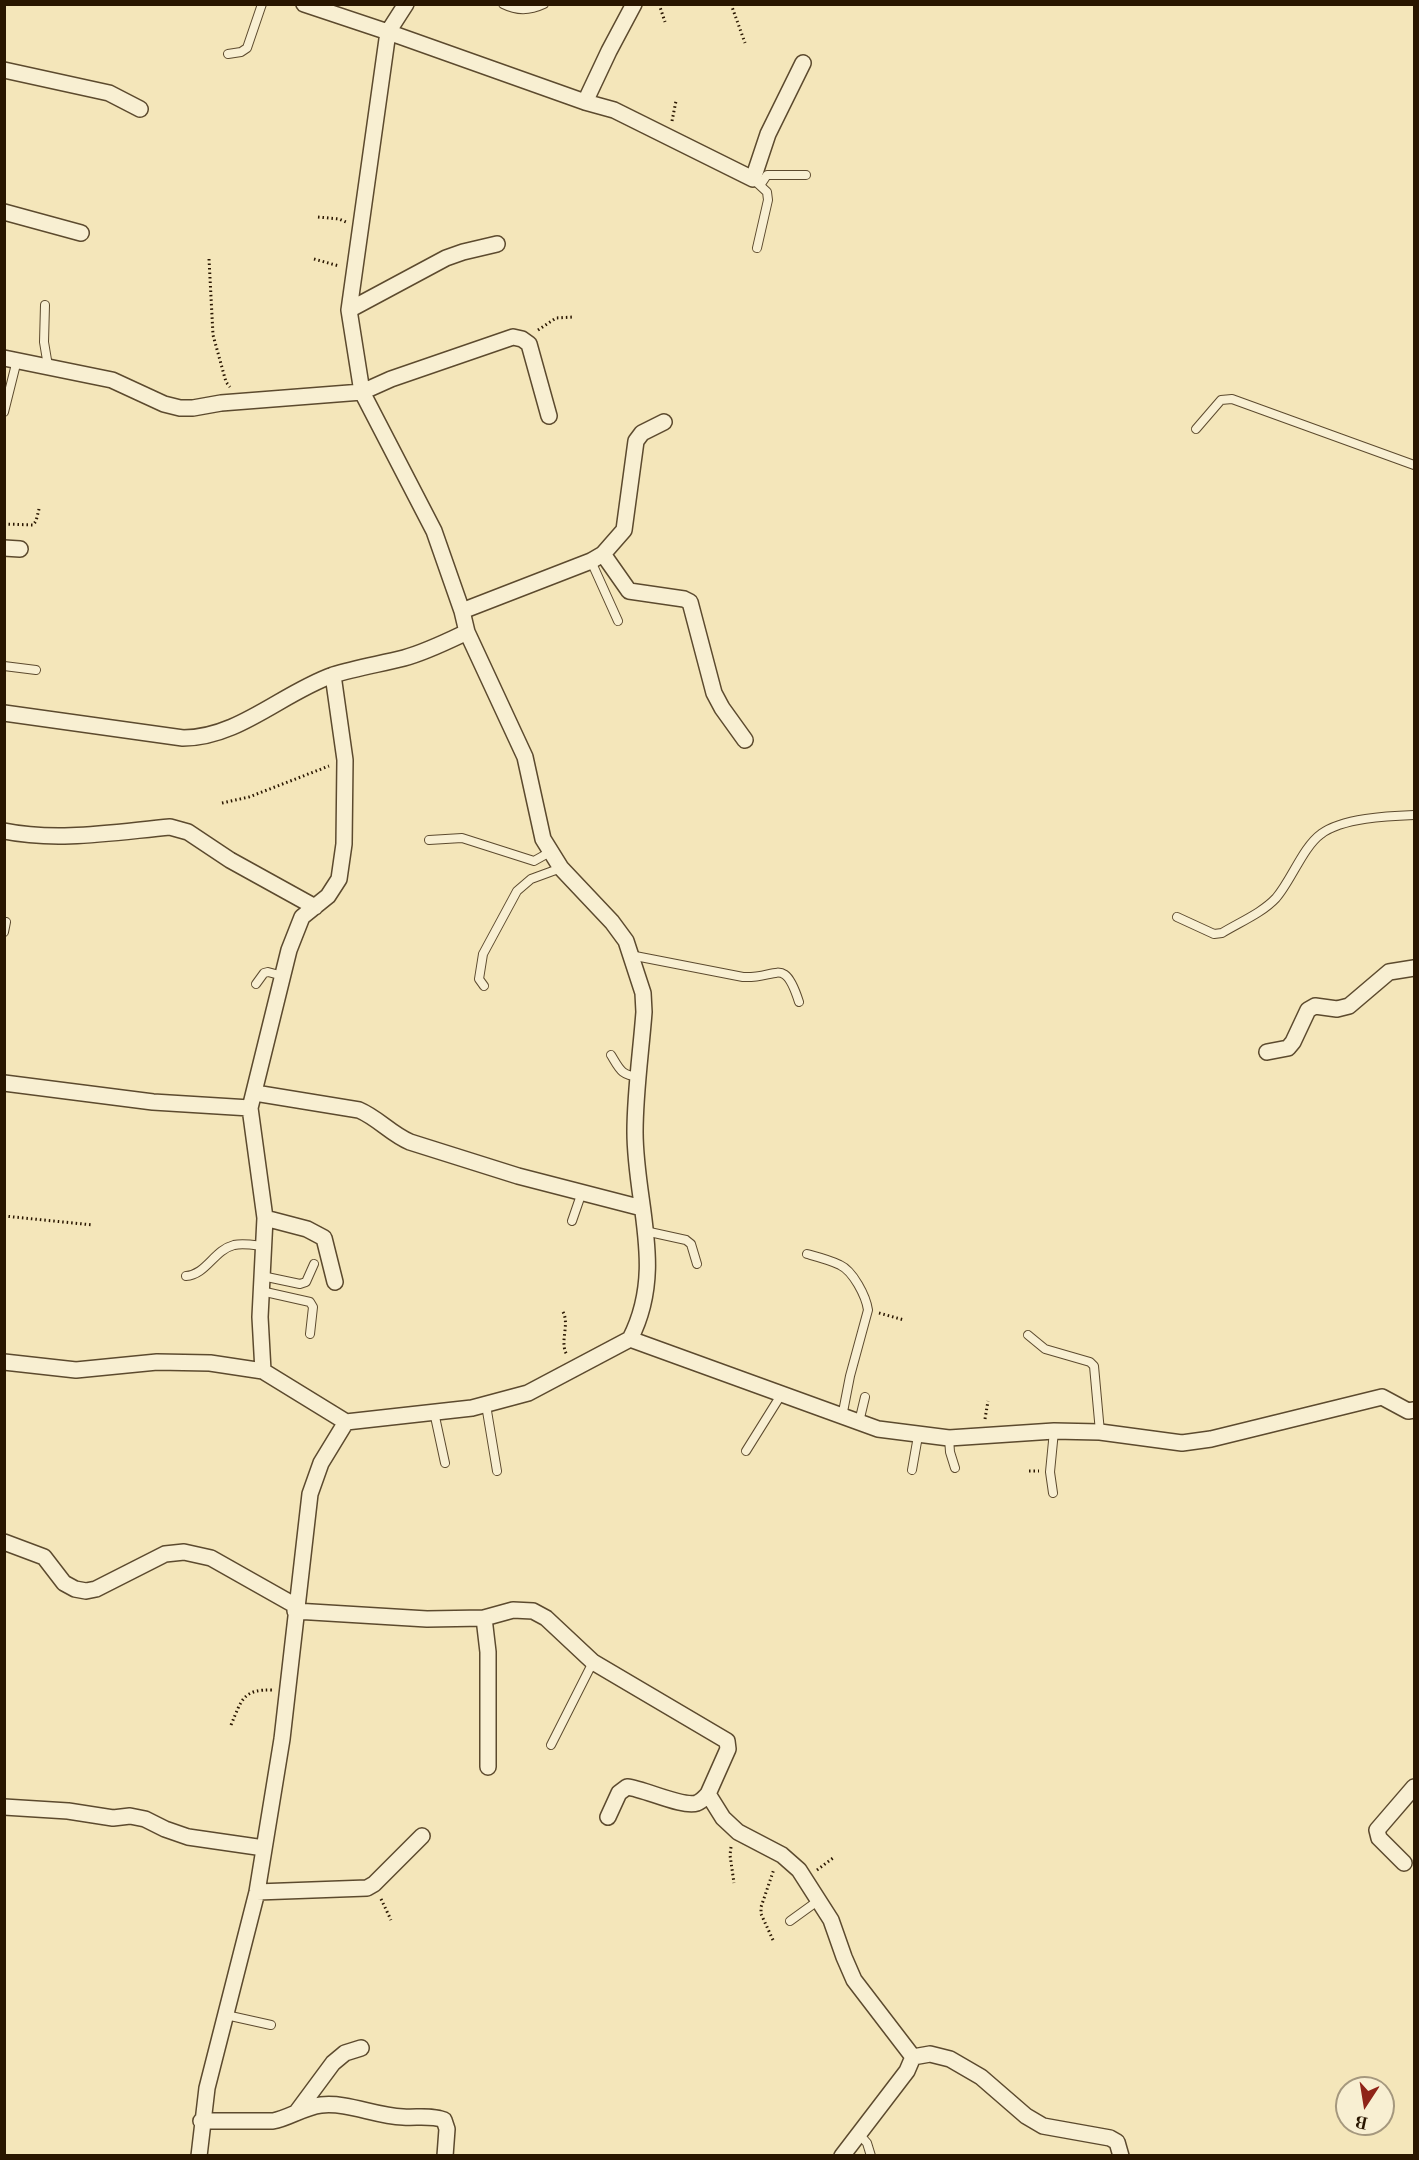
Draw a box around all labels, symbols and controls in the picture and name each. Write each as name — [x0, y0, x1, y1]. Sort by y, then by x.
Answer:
north arrow — [1335, 2076, 1395, 2136]
text: B — [1354, 2111, 1370, 2133]

